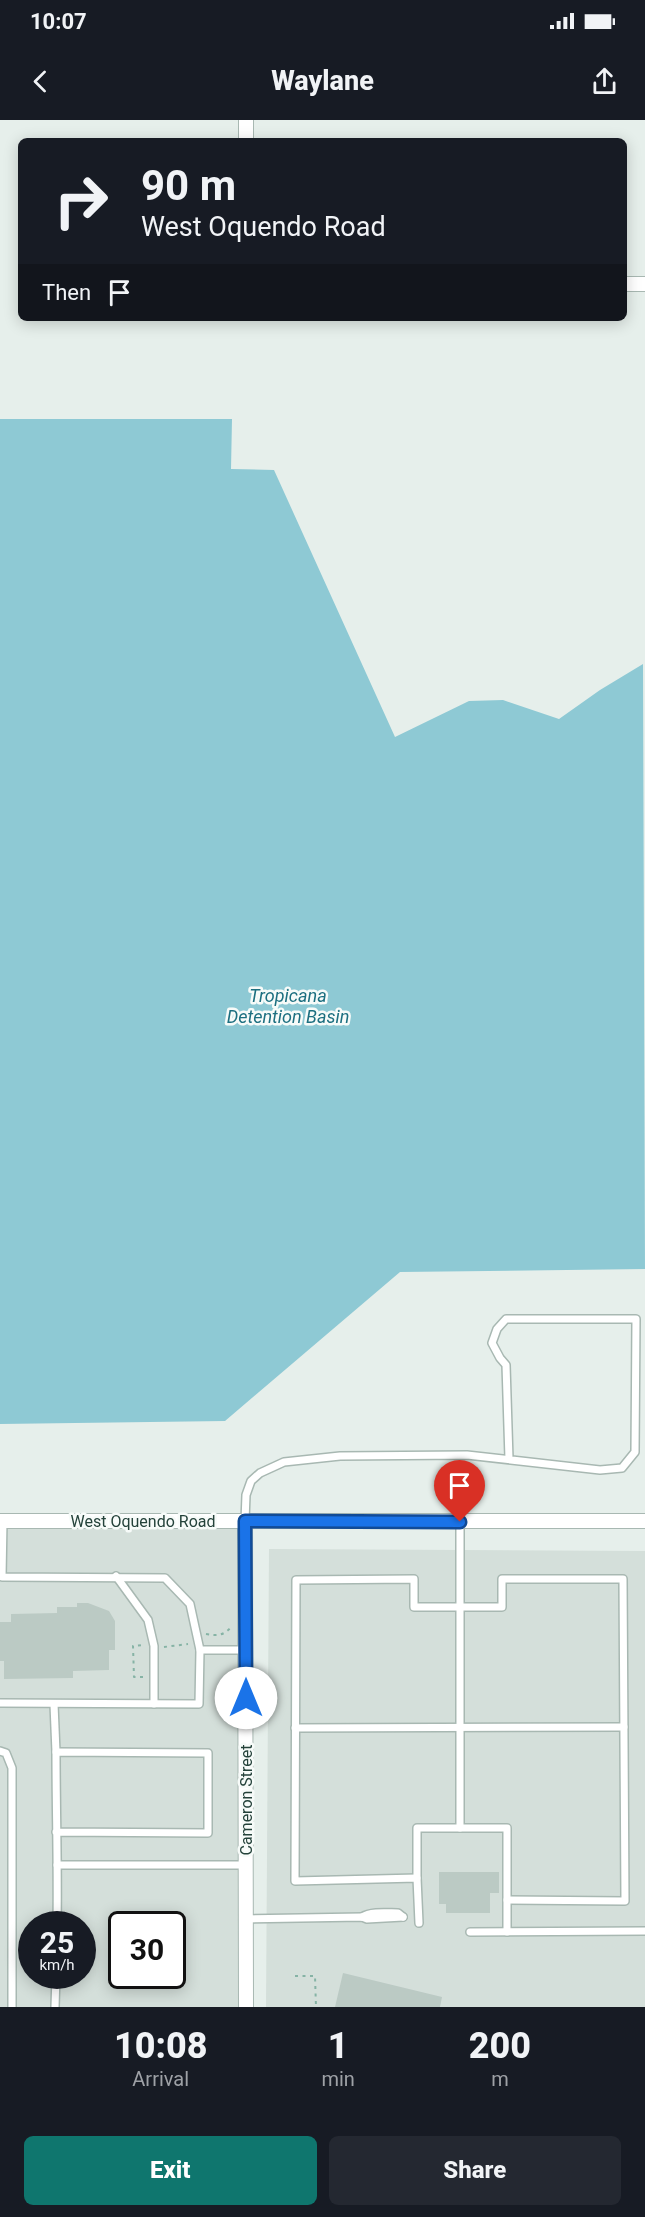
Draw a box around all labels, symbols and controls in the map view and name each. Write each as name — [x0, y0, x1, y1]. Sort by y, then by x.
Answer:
text: 10:07 — [30, 9, 87, 34]
icon: back — [24, 65, 57, 98]
text: Waylane — [271, 65, 374, 97]
icon: share — [588, 65, 621, 98]
text: 90 m — [141, 161, 236, 210]
icon: right — [42, 162, 120, 240]
text: West Oquendo Road — [141, 211, 386, 243]
icon: arrive — [103, 276, 136, 309]
text: Then — [42, 280, 91, 305]
water label: Tropicana Detention Basin — [227, 985, 349, 1027]
pin — [434, 1460, 485, 1522]
icon: arrive — [443, 1469, 476, 1502]
street label: West Oquendo Road — [71, 1512, 215, 1531]
position arrow — [214, 1666, 278, 1730]
street label: Cameron Street — [237, 1744, 256, 1856]
speed limit sign: 30 — [108, 1911, 186, 1989]
text: 25 — [40, 1925, 74, 1960]
text: km/h — [39, 1956, 75, 1974]
text: 10:08 — [114, 2025, 207, 2067]
text: 1 — [328, 2025, 349, 2067]
text: 200 — [469, 2025, 531, 2067]
text: Arrival — [132, 2067, 189, 2091]
text: min — [321, 2067, 355, 2091]
text: m — [491, 2067, 509, 2091]
button: Exit — [24, 2136, 317, 2205]
button: Share — [329, 2136, 621, 2205]

